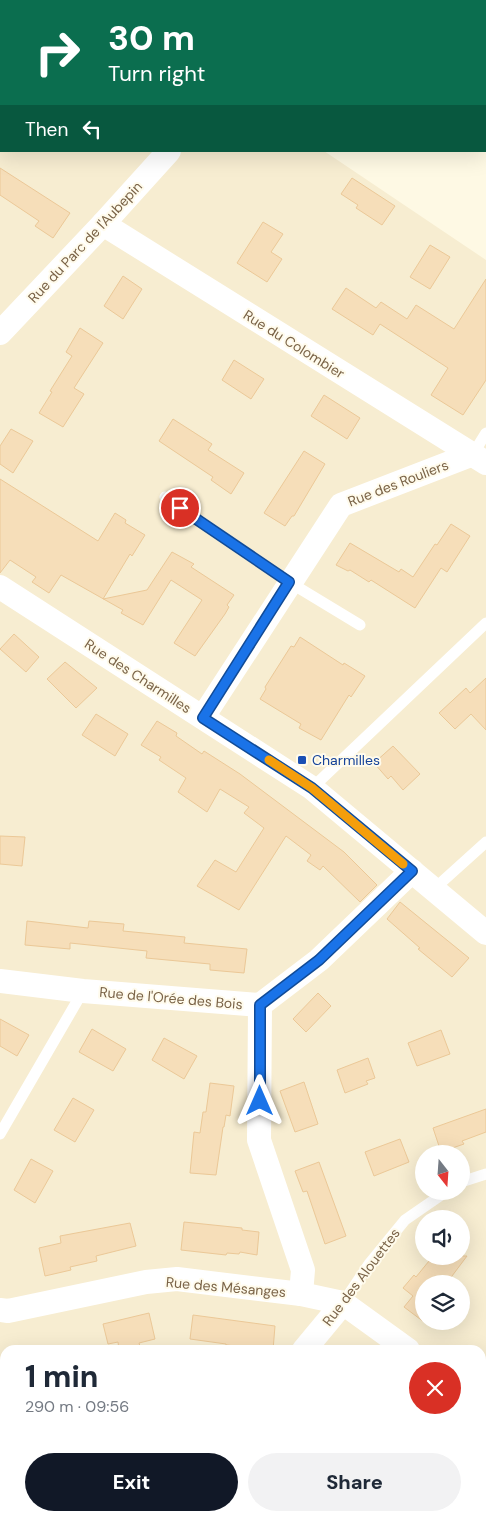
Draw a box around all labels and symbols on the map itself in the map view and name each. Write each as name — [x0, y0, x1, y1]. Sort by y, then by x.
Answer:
street label: Rue du Parc de l'Aubepin — [24, 178, 146, 306]
street label: Rue du Colombier — [240, 306, 348, 382]
street label: Rue des Rouliers — [345, 456, 451, 510]
pin — [159, 487, 201, 529]
street label: Rue des Charmilles — [81, 635, 195, 717]
place label: Charmilles — [312, 751, 380, 769]
marker: Charmilles — [296, 754, 308, 766]
street label: Rue de l'Orée des Bois — [99, 983, 243, 1013]
position arrow — [233, 1074, 285, 1126]
north arrow — [415, 1145, 470, 1200]
street label: Rue des Alouettes — [318, 1225, 404, 1329]
street label: Rue des Mésanges — [165, 1273, 287, 1301]

